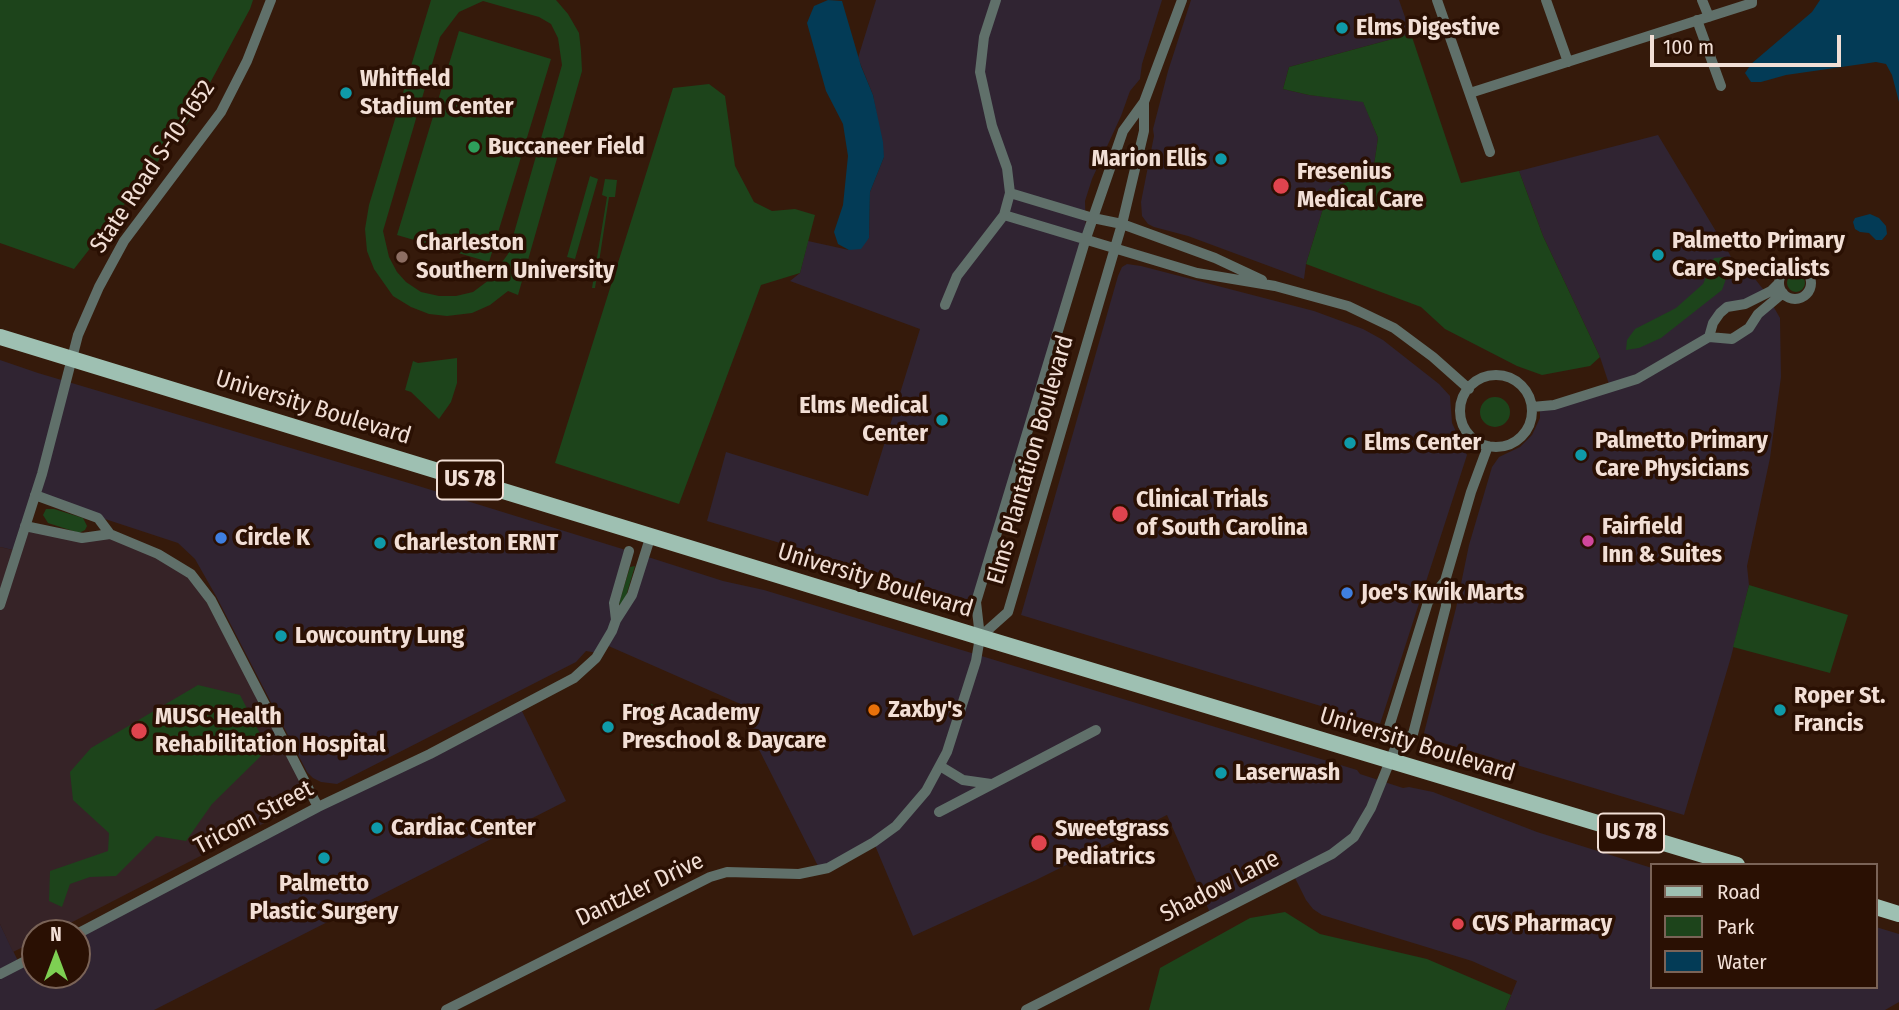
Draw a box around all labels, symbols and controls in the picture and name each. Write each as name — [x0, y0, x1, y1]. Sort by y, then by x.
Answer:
place label: Elms Digestive — [1356, 14, 1500, 42]
marker: Elms Digestive — [1334, 20, 1350, 36]
scale bar — [1654, 21, 1845, 65]
text: 100 m — [1663, 34, 1714, 60]
place label: Whitfield Stadium Center — [360, 65, 513, 121]
street label: State Road S-10-1652 — [84, 75, 222, 259]
marker: Whitfield Stadium Center — [338, 85, 354, 101]
place label: Buccaneer Field — [488, 133, 645, 161]
marker: Buccaneer Field — [466, 139, 482, 155]
place label: Marion Ellis — [1091, 145, 1207, 173]
marker: Marion Ellis — [1213, 151, 1229, 167]
place label: Fresenius Medical Care — [1297, 158, 1424, 214]
marker: Fresenius Medical Care — [1271, 176, 1291, 196]
place label: Palmetto Primary Care Specialists — [1672, 227, 1845, 283]
place label: Charleston Southern University — [416, 229, 614, 285]
marker: Palmetto Primary Care Specialists — [1650, 247, 1666, 263]
marker: Charleston Southern University — [394, 249, 410, 265]
street label: Elms Plantation Boulevard — [982, 332, 1080, 588]
street label: University Boulevard — [212, 365, 414, 451]
place label: Elms Medical Center — [799, 392, 928, 448]
marker: Elms Medical Center — [934, 412, 950, 428]
place label: Palmetto Primary Care Physicians — [1595, 427, 1768, 483]
place label: Elms Center — [1364, 429, 1481, 457]
marker: Elms Center — [1342, 435, 1358, 451]
marker: Palmetto Primary Care Physicians — [1573, 447, 1589, 463]
road number: US 78 — [437, 460, 503, 500]
place label: Clinical Trials of South Carolina — [1136, 486, 1308, 542]
marker: Clinical Trials of South Carolina — [1110, 504, 1130, 524]
place label: Fairfield Inn & Suites — [1602, 513, 1722, 569]
place label: Circle K — [235, 524, 310, 552]
place label: Charleston ERNT — [394, 529, 558, 557]
marker: Circle K — [213, 530, 229, 546]
marker: Fairfield Inn & Suites — [1580, 533, 1596, 549]
marker: Charleston ERNT — [372, 535, 388, 551]
street label: University Boulevard — [774, 538, 976, 624]
place label: Joe's Kwik Marts — [1361, 579, 1524, 607]
marker: Joe's Kwik Marts — [1339, 585, 1355, 601]
place label: Lowcountry Lung — [295, 622, 464, 650]
marker: Lowcountry Lung — [273, 628, 289, 644]
place label: Roper St. Francis — [1794, 682, 1886, 738]
place label: Zaxby's — [888, 696, 963, 724]
place label: Frog Academy Preschool & Daycare — [622, 699, 826, 755]
marker: Zaxby's — [866, 702, 882, 718]
street label: University Boulevard — [1316, 702, 1518, 788]
marker: Roper St. Francis — [1772, 702, 1788, 718]
place label: MUSC Health Rehabilitation Hospital — [155, 703, 385, 759]
marker: Frog Academy Preschool & Daycare — [600, 719, 616, 735]
marker: MUSC Health Rehabilitation Hospital — [129, 721, 149, 741]
place label: Laserwash — [1235, 759, 1340, 787]
marker: Laserwash — [1213, 765, 1229, 781]
street label: Tricom Street — [190, 775, 318, 861]
place label: Cardiac Center — [391, 814, 536, 842]
road number: US 78 — [1598, 814, 1664, 852]
place label: Sweetgrass Pediatrics — [1055, 815, 1169, 871]
marker: Cardiac Center — [369, 820, 385, 836]
marker: Sweetgrass Pediatrics — [1029, 833, 1049, 853]
street label: Shadow Lane — [1156, 845, 1284, 929]
street label: Dantzler Drive — [572, 847, 708, 933]
marker: Palmetto Plastic Surgery — [316, 850, 332, 866]
legend — [1650, 863, 1878, 989]
place label: Palmetto Plastic Surgery — [250, 870, 398, 926]
text: Road — [1717, 879, 1761, 905]
place label: CVS Pharmacy — [1472, 910, 1612, 938]
text: Park — [1717, 914, 1754, 940]
marker: CVS Pharmacy — [1450, 916, 1466, 932]
north arrow — [21, 919, 91, 989]
text: N — [50, 923, 62, 946]
text: Water — [1717, 949, 1767, 975]

